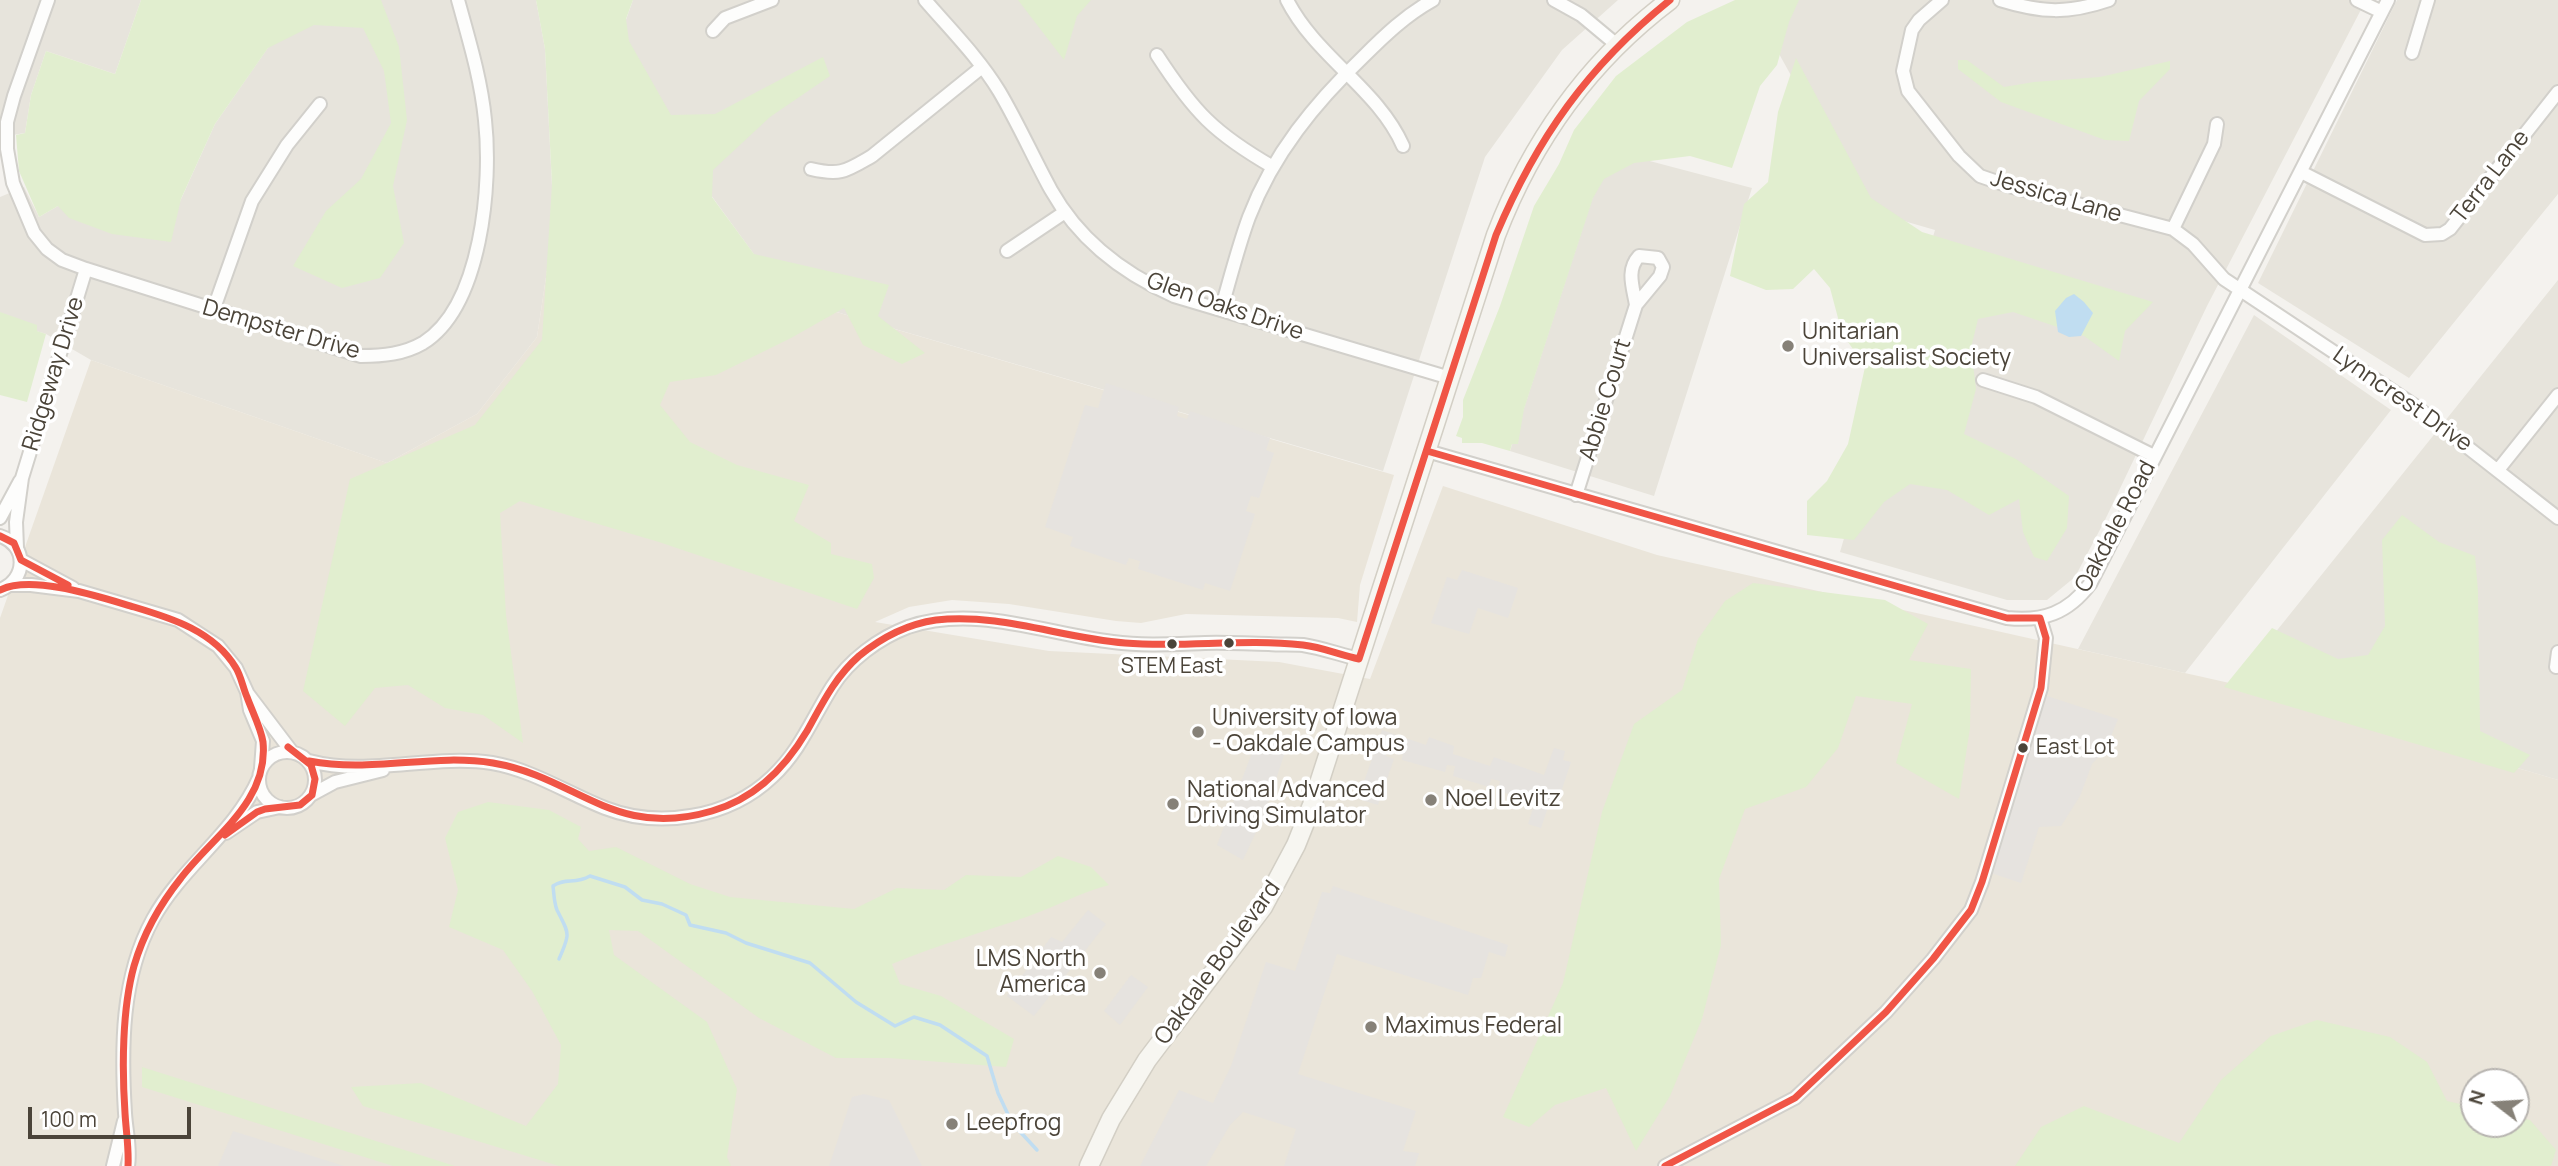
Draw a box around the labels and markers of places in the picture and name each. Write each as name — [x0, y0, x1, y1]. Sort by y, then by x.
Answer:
place label: Unitarian Universalist Society — [1802, 319, 2011, 373]
marker: Unitarian Universalist Society — [1780, 338, 1796, 354]
unlabelled marker — [1222, 636, 1236, 650]
marker: STEM East — [1165, 637, 1179, 651]
place label: STEM East — [1121, 654, 1223, 680]
place label: University of Iowa - Oakdale Campus — [1212, 705, 1405, 759]
marker: University of Iowa - Oakdale Campus — [1190, 724, 1206, 740]
place label: East Lot — [2036, 735, 2115, 761]
marker: East Lot — [2016, 741, 2030, 755]
place label: National Advanced Driving Simulator — [1187, 777, 1385, 831]
place label: Noel Levitz — [1445, 786, 1561, 814]
marker: Noel Levitz — [1423, 792, 1439, 808]
marker: National Advanced Driving Simulator — [1165, 796, 1181, 812]
place label: LMS North America — [976, 946, 1086, 1000]
marker: LMS North America — [1092, 965, 1108, 981]
place label: Maximus Federal — [1385, 1013, 1562, 1041]
marker: Maximus Federal — [1363, 1019, 1379, 1035]
place label: Leepfrog — [966, 1110, 1061, 1138]
marker: Leepfrog — [944, 1116, 960, 1132]

